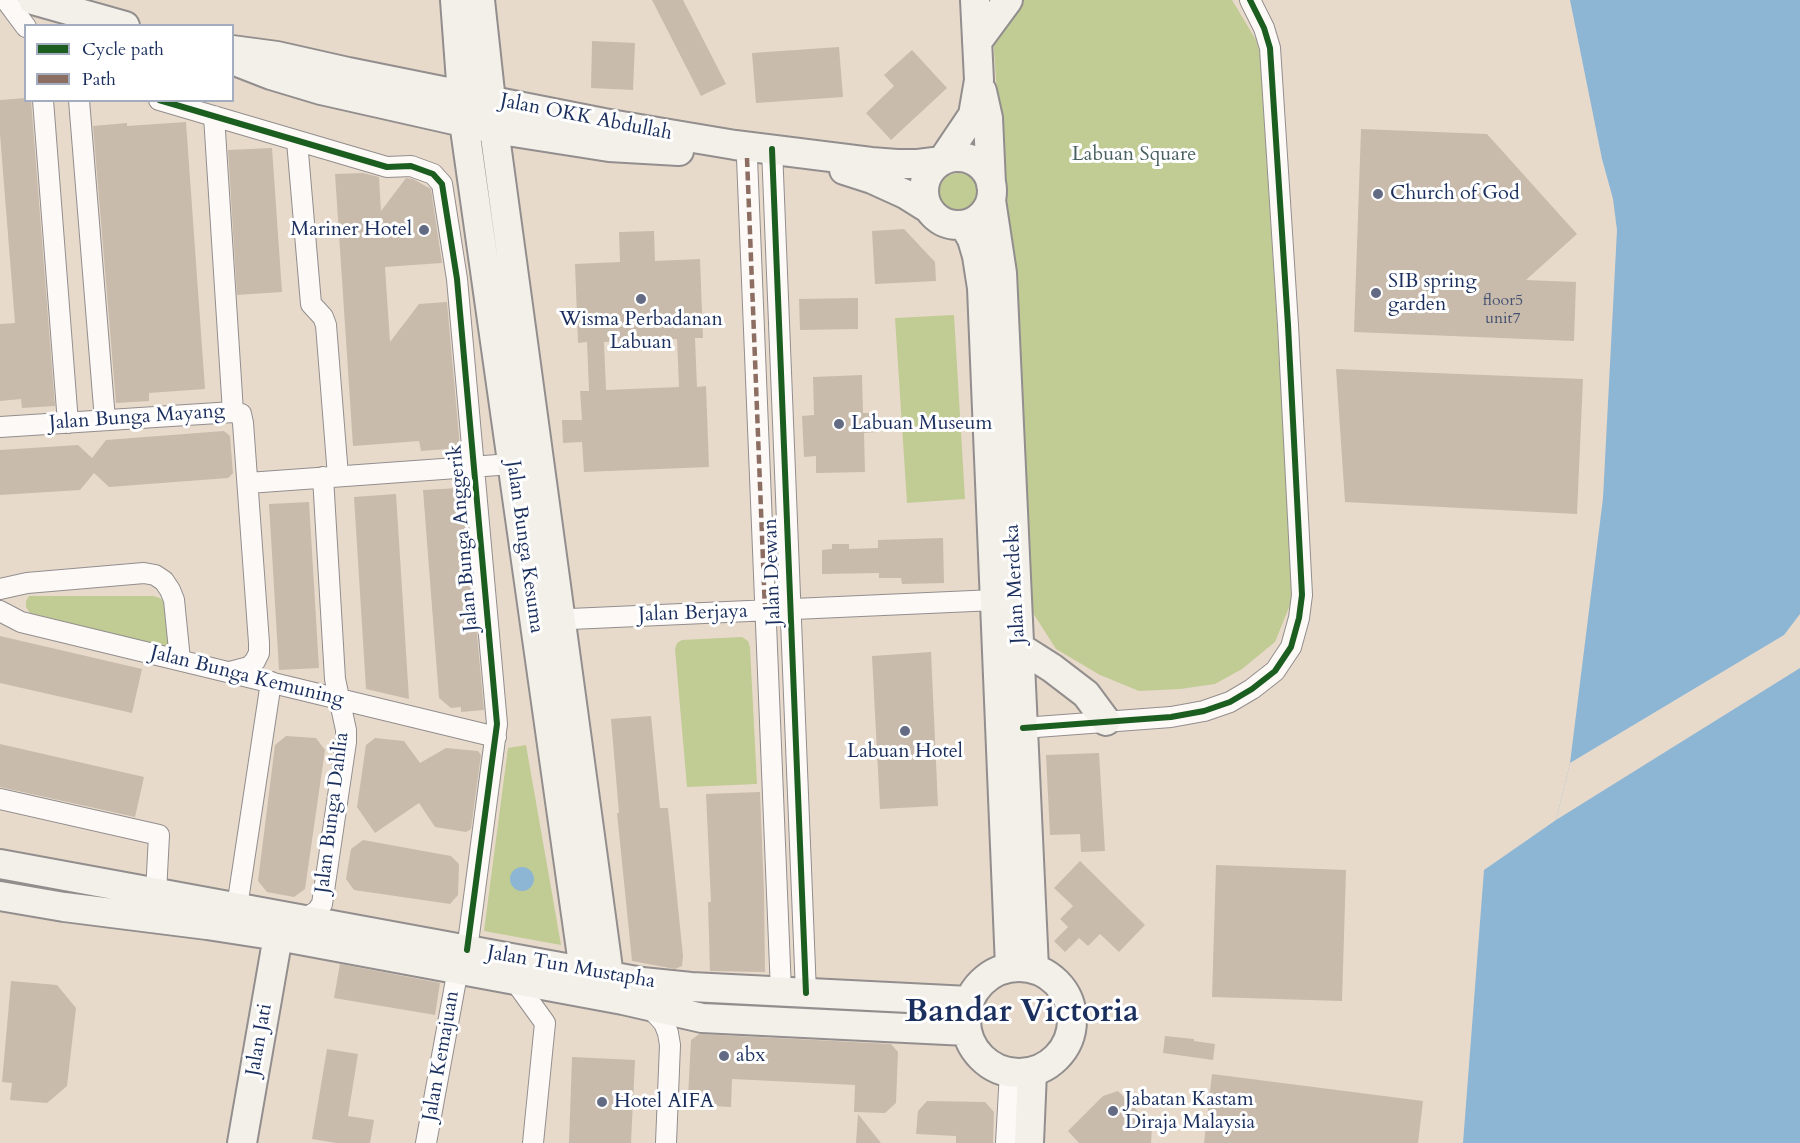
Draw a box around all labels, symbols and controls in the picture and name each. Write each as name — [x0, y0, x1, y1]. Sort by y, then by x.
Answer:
legend — [24, 24, 234, 102]
text: Cycle path — [82, 37, 164, 62]
text: Path — [82, 67, 116, 92]
street label: Jalan OKK Abdullah — [498, 90, 674, 146]
park label: Labuan Square — [1072, 143, 1196, 167]
place label: Church of God — [1390, 182, 1520, 206]
marker: Church of God — [1371, 187, 1385, 201]
place label: Mariner Hotel — [290, 218, 412, 242]
marker: Mariner Hotel — [417, 223, 431, 237]
place label: SIB spring garden — [1388, 270, 1477, 317]
marker: SIB spring garden — [1369, 286, 1383, 300]
house number: floor5 unit7 — [1483, 291, 1523, 329]
marker: Wisma Perbadanan Labuan — [634, 292, 648, 306]
place label: Wisma Perbadanan Labuan — [559, 308, 723, 355]
street label: Jalan Bunga Mayang — [48, 400, 226, 436]
place label: Labuan Museum — [851, 412, 992, 436]
marker: Labuan Museum — [832, 417, 846, 431]
street label: Jalan Bunga Anggerik — [444, 443, 484, 633]
street label: Jalan Bunga Kesuma — [500, 459, 548, 635]
street label: Jalan Dewan — [759, 518, 787, 626]
street label: Jalan Merdeka — [1001, 523, 1031, 645]
street label: Jalan Berjaya — [638, 600, 748, 628]
street label: Jalan Bunga Kemuning — [148, 641, 346, 713]
marker: Labuan Hotel — [898, 724, 912, 738]
street label: Jalan Bunga Dahlia — [311, 731, 355, 895]
place label: Labuan Hotel — [847, 740, 963, 764]
street label: Jalan Tun Mustapha — [485, 941, 657, 995]
street label: Jalan Kemajuan — [419, 989, 465, 1123]
district label: Bandar Victoria — [905, 995, 1139, 1033]
street label: Jalan Jati — [242, 1002, 278, 1078]
place label: abx — [736, 1044, 765, 1068]
marker: abx — [717, 1049, 731, 1063]
place label: Jabatan Kastam Diraja Malaysia — [1125, 1088, 1255, 1135]
place label: Hotel AIFA — [614, 1090, 714, 1114]
marker: Hotel AIFA — [595, 1095, 609, 1109]
marker: Jabatan Kastam Diraja Malaysia — [1106, 1104, 1120, 1118]

